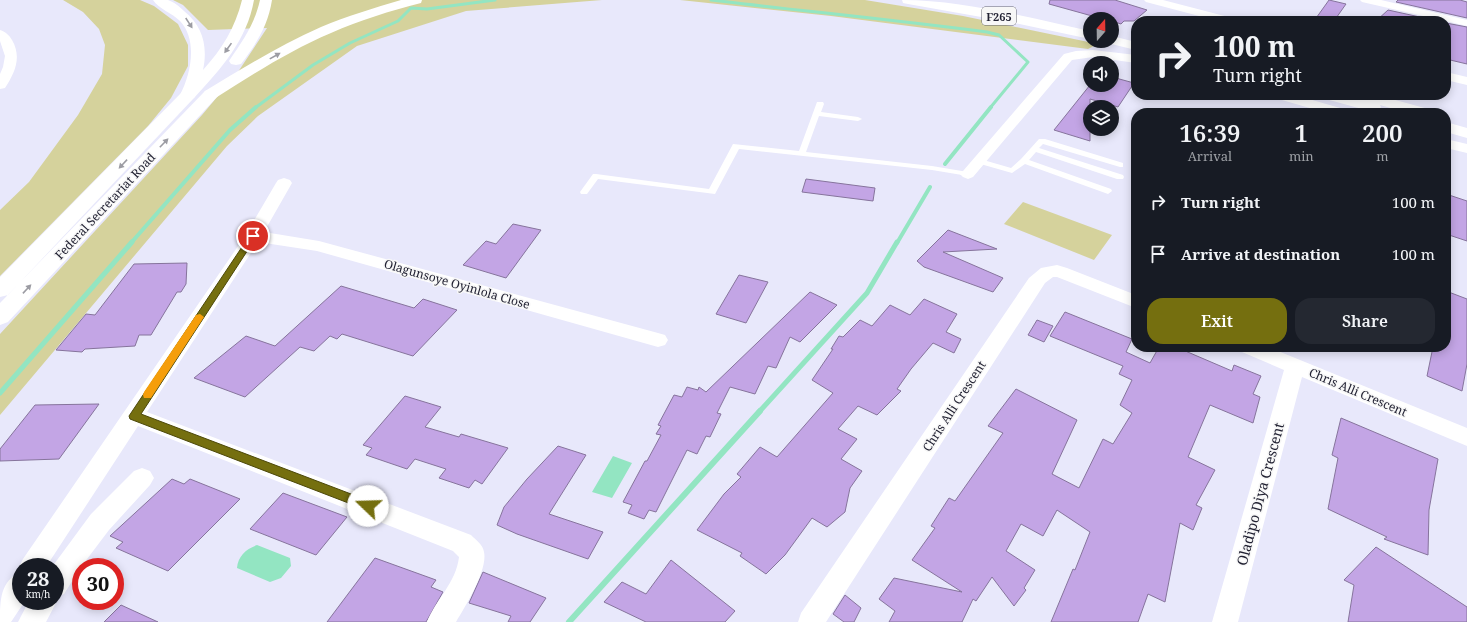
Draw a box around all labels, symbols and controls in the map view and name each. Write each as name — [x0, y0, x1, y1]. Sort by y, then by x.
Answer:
road number: F265 — [982, 7, 1016, 25]
north arrow — [1083, 12, 1119, 48]
map controls — [1083, 12, 1119, 136]
one-way arrow — [185, 18, 193, 28]
text: 100 m — [1213, 27, 1295, 65]
icon: right — [1147, 32, 1199, 84]
one-way arrow — [224, 43, 232, 53]
one-way arrow — [269, 52, 281, 59]
button: sound — [1083, 56, 1119, 92]
text: Turn right — [1213, 63, 1302, 87]
button: layers — [1083, 100, 1119, 136]
text: 16:39 — [1179, 116, 1241, 149]
text: 1 — [1295, 116, 1308, 149]
text: 200 — [1362, 116, 1403, 149]
one-way arrow — [159, 139, 168, 148]
text: Arrival — [1188, 147, 1232, 165]
text: min — [1289, 147, 1314, 165]
text: m — [1376, 147, 1388, 165]
street label: Federal Secretariat Road — [51, 148, 159, 263]
one-way arrow — [118, 159, 128, 169]
icon: right — [1147, 191, 1169, 213]
text: Turn right — [1181, 192, 1260, 212]
text: 100 m — [1392, 192, 1435, 212]
pin — [236, 219, 270, 253]
icon: arrive — [242, 225, 264, 247]
icon: arrive — [1147, 243, 1169, 265]
text: Arrive at destination — [1181, 244, 1340, 264]
text: 100 m — [1392, 244, 1435, 264]
street label: Olagunsoye Oyinlola Close — [382, 255, 532, 313]
one-way arrow — [22, 284, 31, 294]
button: Exit — [1147, 298, 1287, 344]
button: Share — [1295, 298, 1435, 344]
street label: Chris Alli Crescent — [918, 357, 990, 455]
street label: Chris Alli Crescent — [1306, 364, 1410, 420]
street label: Oladipo Diya Crescent — [1232, 420, 1288, 568]
position arrow — [347, 485, 389, 527]
speed limit sign: 30 — [72, 558, 124, 610]
text: 28 — [27, 565, 49, 592]
text: km/h — [26, 587, 50, 601]

